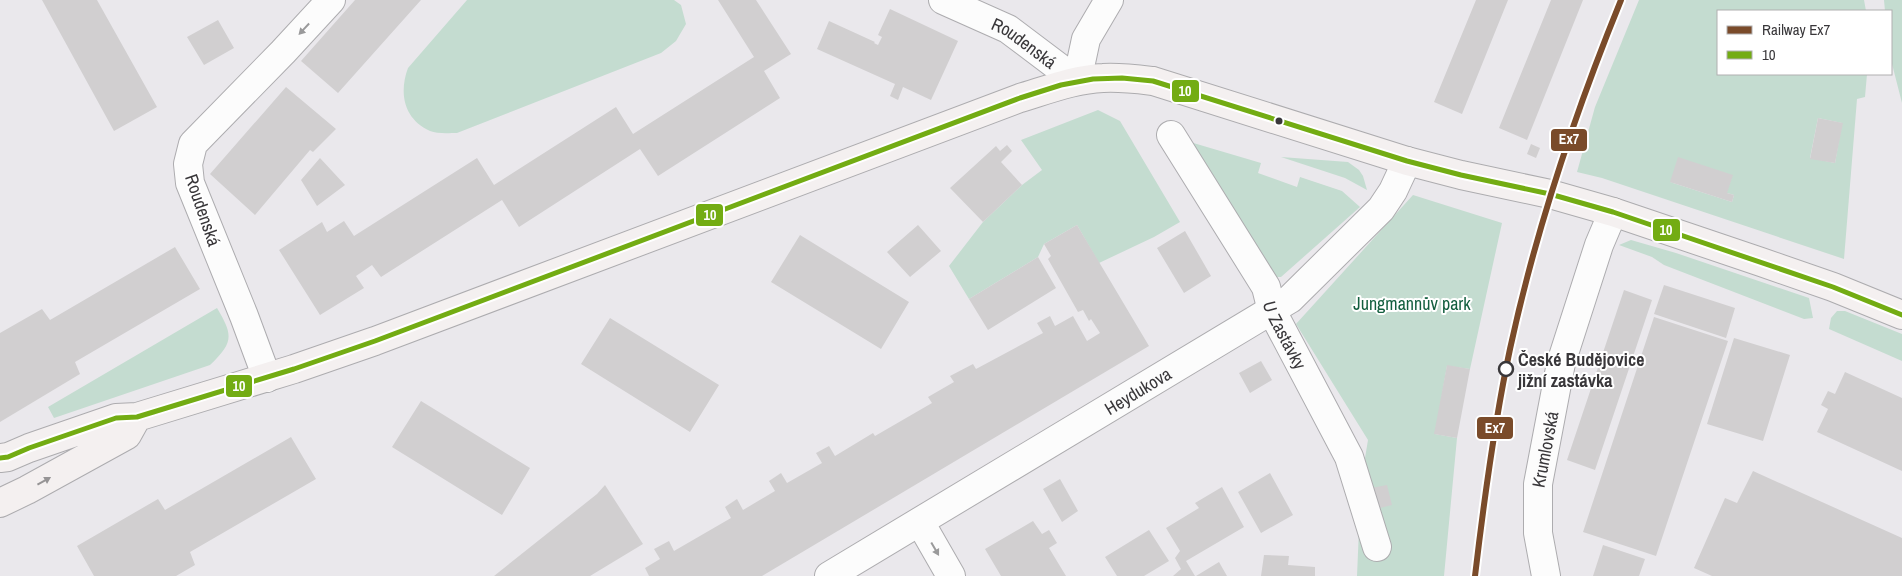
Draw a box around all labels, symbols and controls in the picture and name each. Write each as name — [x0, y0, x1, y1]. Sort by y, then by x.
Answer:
legend — [1717, 10, 1892, 75]
street label: Roudenská — [988, 11, 1062, 74]
text: Railway Ex7 — [1762, 19, 1831, 40]
one-way arrow — [298, 22, 310, 34]
text: 10 — [1762, 44, 1776, 65]
line badge: 10 — [1171, 79, 1200, 103]
text: 10 — [1179, 82, 1191, 100]
unlabelled marker — [1274, 116, 1284, 126]
line badge: Ex7 — [1550, 128, 1588, 152]
text: Ex7 — [1559, 130, 1580, 148]
street label: Roudenská — [179, 171, 227, 249]
line badge: 10 — [695, 203, 724, 227]
text: 10 — [704, 206, 716, 224]
line badge: 10 — [1652, 218, 1681, 242]
text: 10 — [1660, 221, 1672, 239]
park label: Jungmannův park — [1353, 291, 1471, 316]
street label: U Zastávky — [1257, 298, 1313, 374]
place label: České Budějovice jižní zastávka — [1517, 347, 1644, 393]
street label: Heydukova — [1099, 361, 1176, 420]
marker: České Budějovice jižní zastávka — [1498, 361, 1514, 377]
line badge: 10 — [225, 374, 253, 398]
text: 10 — [233, 377, 245, 395]
street label: Krumlovská — [1525, 409, 1564, 490]
line badge: Ex7 — [1476, 416, 1514, 440]
text: Ex7 — [1485, 419, 1506, 437]
one-way arrow — [36, 477, 51, 485]
one-way arrow — [931, 542, 940, 556]

